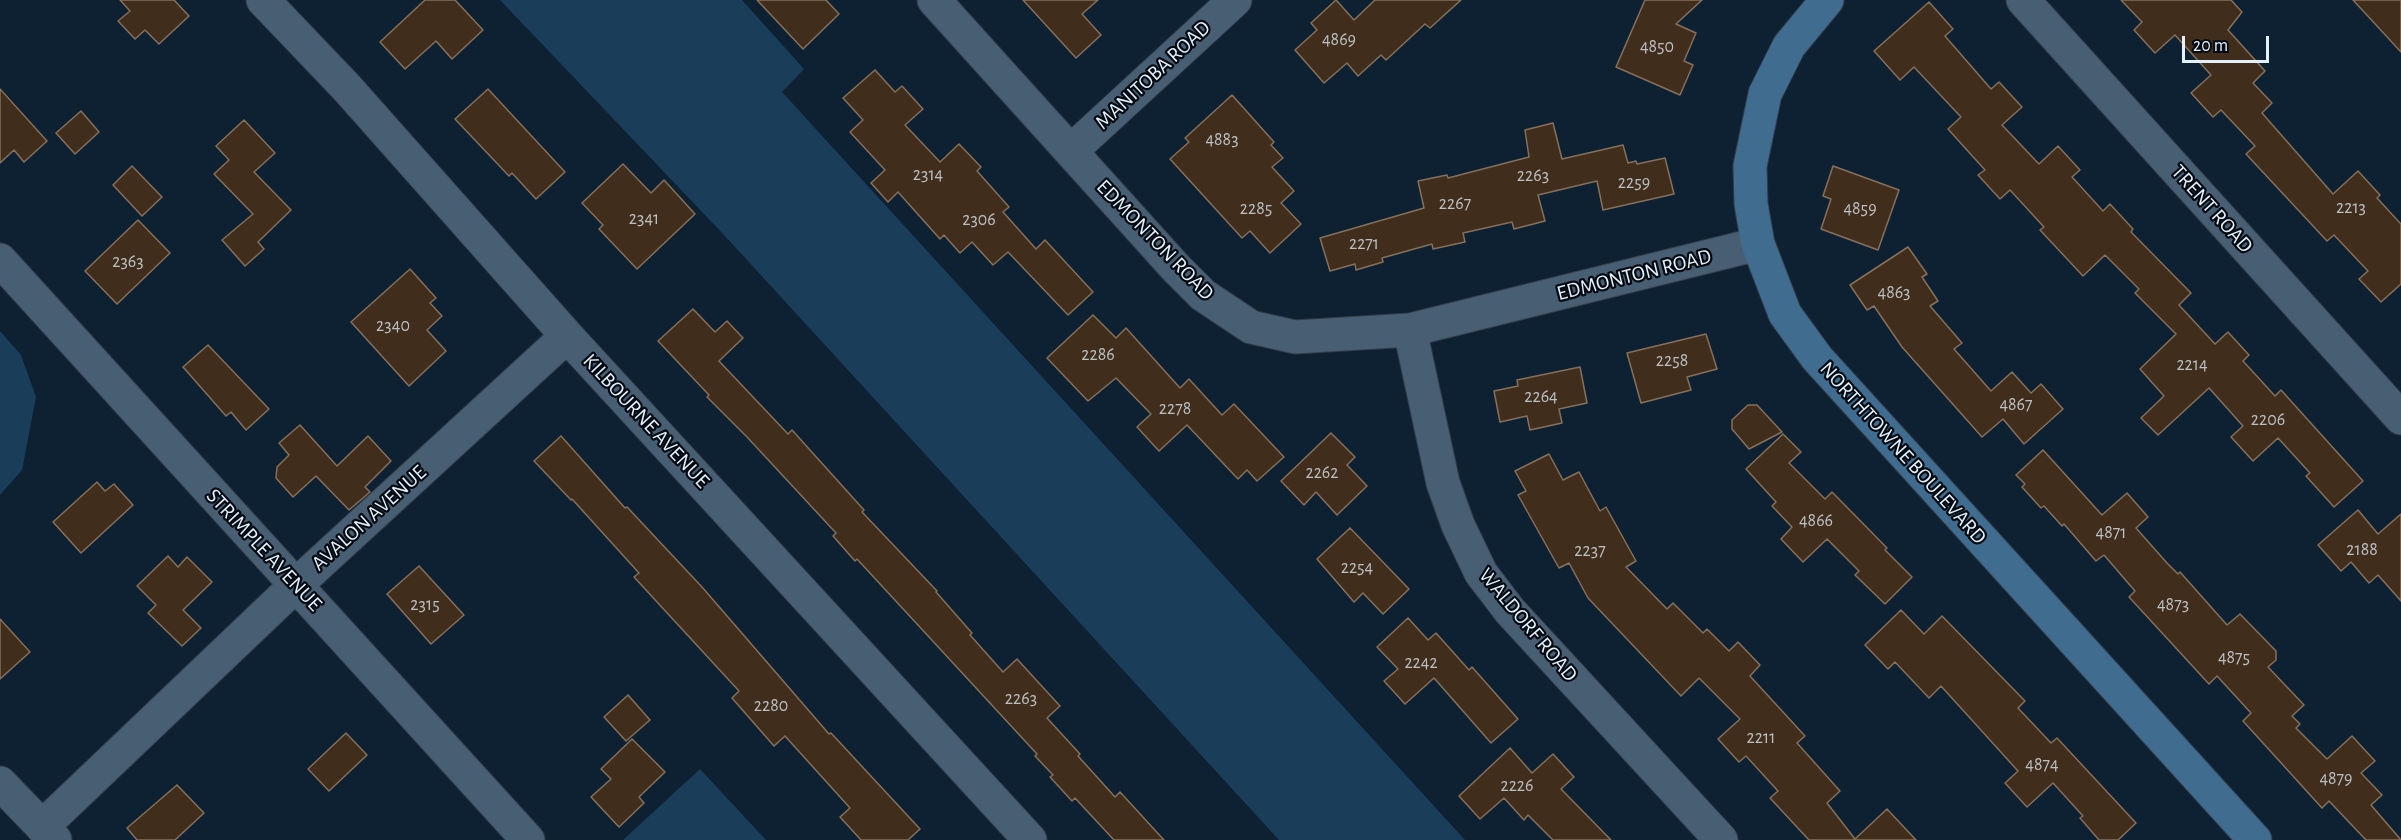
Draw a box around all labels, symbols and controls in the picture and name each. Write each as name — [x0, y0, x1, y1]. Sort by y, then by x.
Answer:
street label: MANITOBA ROAD — [1090, 15, 1216, 135]
scale bar — [2185, 24, 2272, 62]
house number: 4869 — [1322, 29, 1356, 51]
house number: 4850 — [1640, 36, 1674, 58]
text: 20 m — [2193, 37, 2228, 55]
house number: 4883 — [1205, 129, 1239, 151]
street label: TRENT ROAD — [2166, 160, 2258, 258]
house number: 2314 — [913, 164, 943, 186]
house number: 2263 — [1517, 165, 1549, 187]
house number: 2259 — [1618, 172, 1650, 194]
street label: EDMONTON ROAD — [1091, 174, 1219, 306]
house number: 2267 — [1439, 193, 1471, 215]
house number: 2213 — [2336, 197, 2366, 219]
house number: 2285 — [1240, 198, 1272, 220]
house number: 4859 — [1843, 198, 1877, 220]
house number: 2341 — [629, 208, 659, 230]
house number: 2306 — [962, 209, 996, 231]
house number: 2271 — [1349, 233, 1379, 255]
street label: EDMONTON ROAD — [1554, 244, 1714, 306]
house number: 2363 — [112, 251, 144, 273]
house number: 4863 — [1877, 282, 1911, 304]
house number: 2340 — [376, 315, 410, 337]
house number: 2286 — [1081, 344, 1115, 366]
street label: KILBOURNE AVENUE — [577, 349, 715, 493]
house number: 2258 — [1656, 350, 1688, 372]
house number: 2214 — [2176, 354, 2208, 376]
street label: NORTHTOWNE BOULEVARD — [1814, 356, 1992, 550]
house number: 2264 — [1524, 386, 1558, 408]
house number: 4867 — [1999, 394, 2033, 416]
house number: 2278 — [1159, 398, 1191, 420]
house number: 2206 — [2251, 409, 2285, 431]
street label: AVALON AVENUE — [306, 460, 432, 576]
house number: 2262 — [1305, 462, 1339, 484]
street label: STRIMPLE AVENUE — [201, 484, 327, 616]
house number: 4866 — [1799, 510, 1833, 532]
house number: 4871 — [2096, 522, 2126, 544]
house number: 2188 — [2346, 539, 2378, 561]
house number: 2237 — [1574, 540, 1606, 562]
house number: 2254 — [1341, 557, 1373, 579]
street label: WALDORF ROAD — [1473, 563, 1583, 687]
house number: 2315 — [410, 594, 440, 616]
house number: 4873 — [2157, 594, 2189, 616]
house number: 4875 — [2218, 647, 2250, 669]
house number: 2242 — [1404, 652, 1438, 674]
house number: 2263 — [1005, 688, 1037, 710]
house number: 2280 — [754, 695, 788, 717]
house number: 2211 — [1747, 727, 1775, 749]
house number: 4874 — [2025, 754, 2059, 776]
house number: 4879 — [2319, 768, 2353, 790]
house number: 2226 — [1500, 775, 1534, 797]

